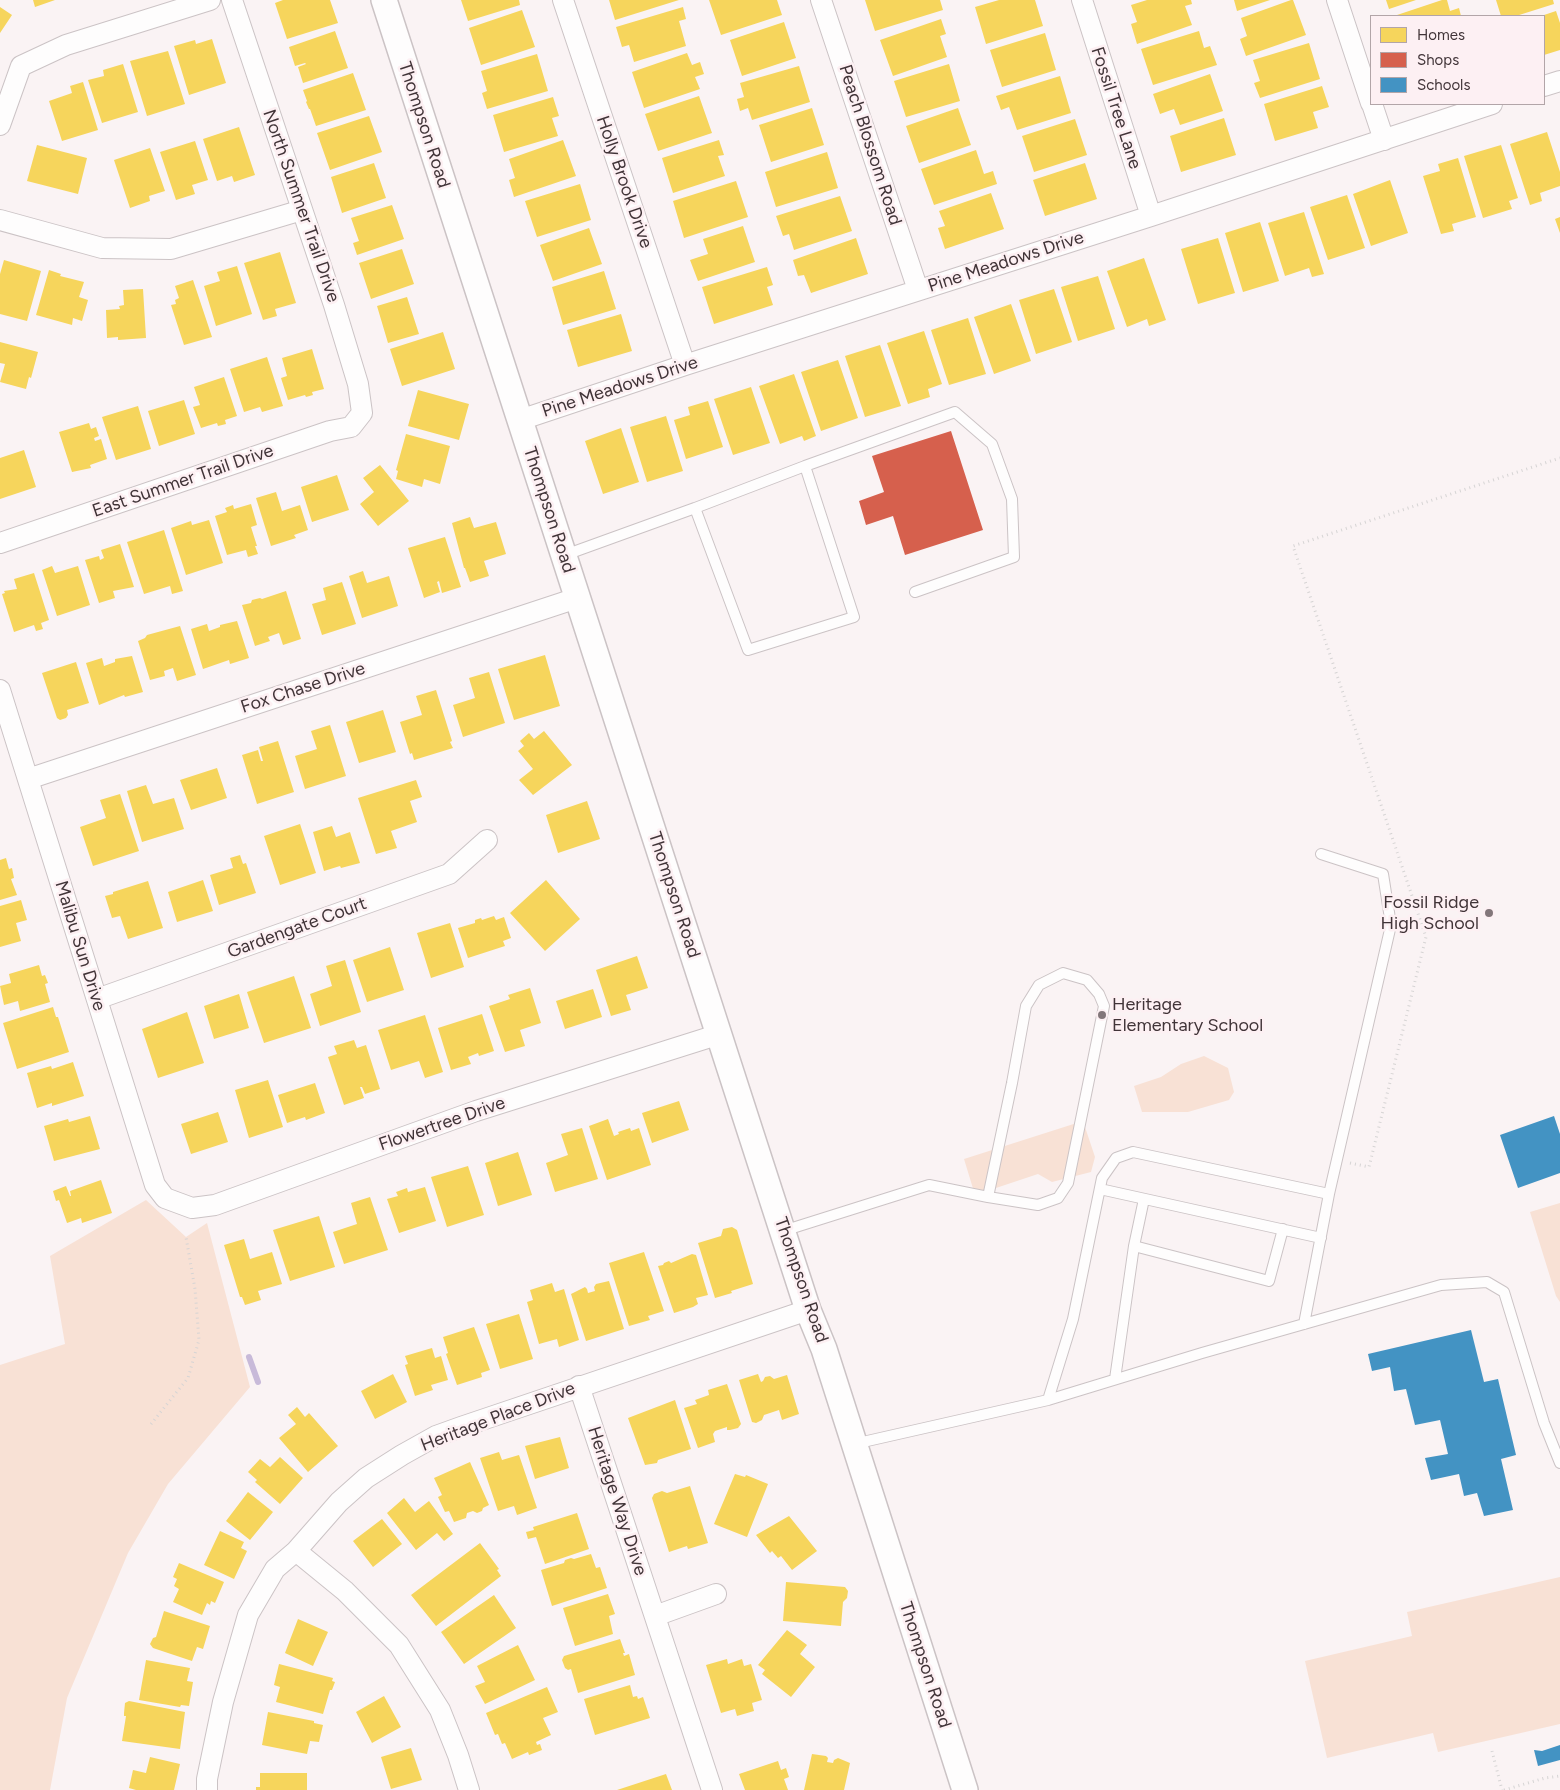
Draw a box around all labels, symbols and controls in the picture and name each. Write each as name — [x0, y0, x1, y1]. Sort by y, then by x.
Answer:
legend — [1370, 15, 1545, 105]
text: Homes — [1417, 26, 1465, 44]
street label: Fossil Tree Lane — [1086, 44, 1146, 172]
text: Shops — [1417, 51, 1459, 69]
street label: Thompson Road — [393, 59, 455, 191]
street label: Peach Blossom Road — [834, 62, 906, 228]
text: Schools — [1417, 76, 1470, 94]
street label: North Summer Trail Drive — [258, 107, 344, 305]
street label: Holly Brook Drive — [591, 113, 657, 251]
street label: Pine Meadows Drive — [925, 227, 1087, 297]
street label: Pine Meadows Drive — [539, 352, 701, 422]
street label: East Summer Trail Drive — [90, 440, 276, 522]
street label: Thompson Road — [518, 444, 580, 576]
street label: Fox Chase Drive — [238, 658, 368, 718]
street label: Thompson Road — [643, 829, 705, 961]
street label: Malibu Sun Drive — [50, 878, 110, 1014]
place label: Fossil Ridge High School — [1381, 892, 1479, 934]
street label: Gardengate Court — [224, 893, 370, 963]
marker: Fossil Ridge High School — [1483, 907, 1495, 919]
place label: Heritage Elementary School — [1112, 994, 1263, 1036]
marker: Heritage Elementary School — [1096, 1009, 1108, 1021]
street label: Flowertree Drive — [376, 1092, 508, 1156]
street label: Thompson Road — [769, 1214, 833, 1346]
street label: Heritage Place Drive — [418, 1378, 578, 1456]
street label: Heritage Way Drive — [583, 1424, 651, 1578]
street label: Thompson Road — [894, 1599, 956, 1731]

